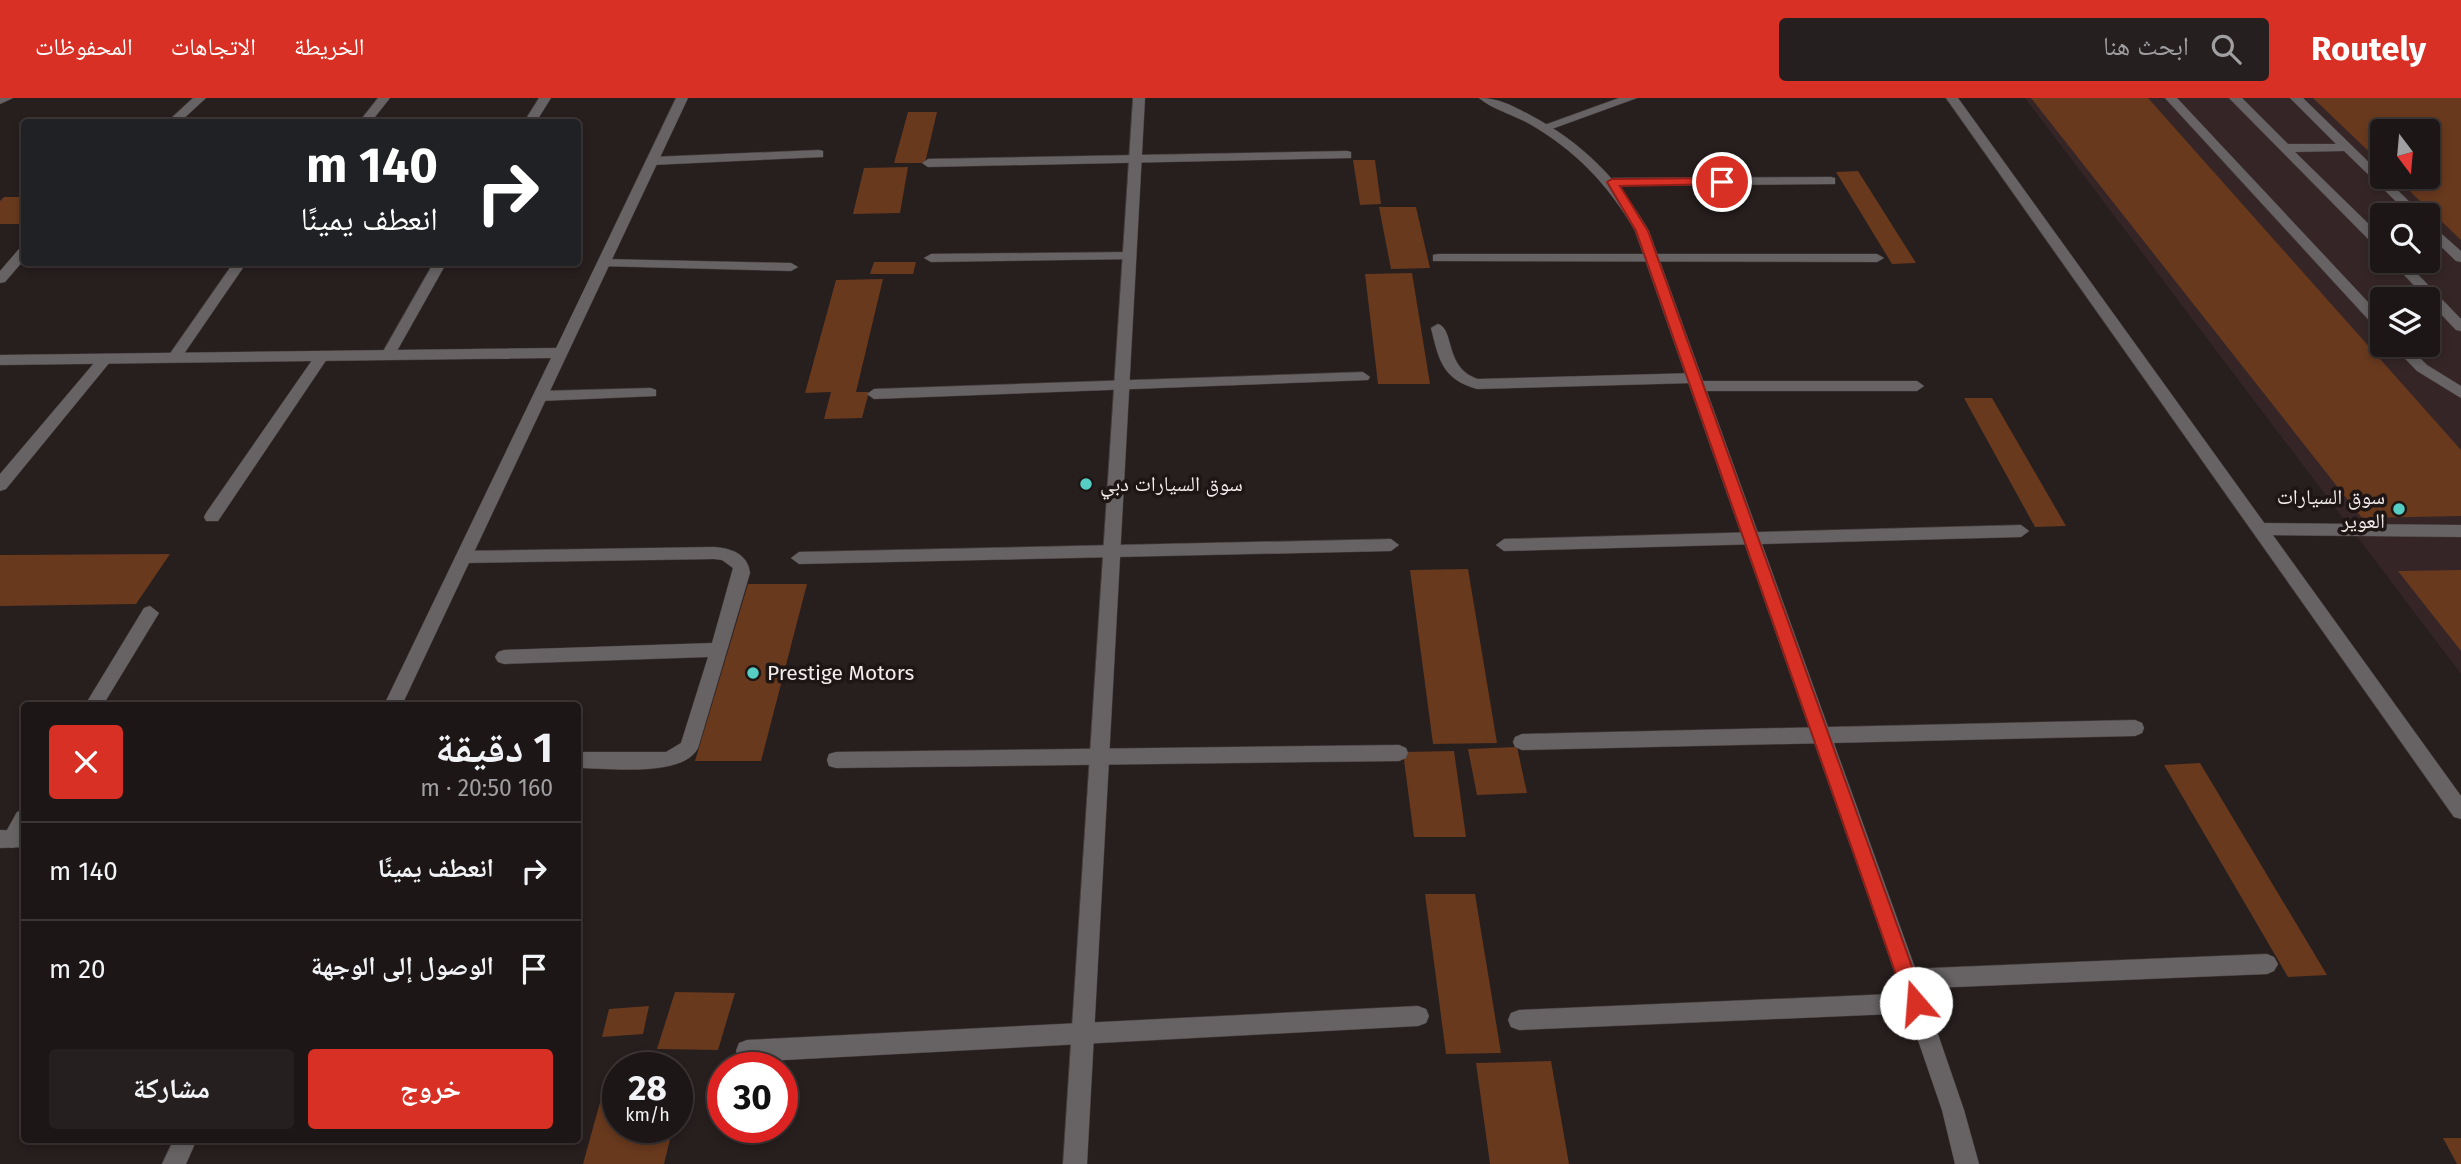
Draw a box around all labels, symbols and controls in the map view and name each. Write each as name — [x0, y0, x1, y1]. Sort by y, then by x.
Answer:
search box — [1779, 18, 2269, 81]
text: Routely — [2311, 29, 2426, 69]
icon: search — [2207, 30, 2245, 68]
text: ابحث هنا — [2103, 31, 2189, 62]
text: المحفوظات — [35, 33, 133, 61]
text: الاتجاهات — [171, 33, 256, 61]
text: الخريطة — [294, 33, 365, 61]
north arrow — [2370, 119, 2440, 189]
map controls — [2370, 119, 2440, 357]
text: 140 m — [306, 136, 438, 195]
icon: right — [462, 147, 553, 238]
pin — [1692, 152, 1752, 212]
icon: arrive — [1703, 163, 1741, 201]
text: انعطف يمينًا — [300, 200, 438, 238]
button: search — [2370, 203, 2440, 273]
button: layers — [2370, 287, 2440, 357]
place label: سوق السيارات دبي — [1100, 471, 1243, 500]
marker: سوق السيارات دبي — [1078, 476, 1094, 492]
place label: سوق السيارات العوير — [2277, 484, 2385, 534]
marker: سوق السيارات العوير — [2391, 501, 2407, 517]
place label: Prestige Motors — [767, 660, 915, 686]
marker: Prestige Motors — [745, 665, 761, 681]
text: 1 دقيقة — [435, 723, 553, 773]
button: close — [49, 725, 123, 799]
text: 160 m · 20:50 — [420, 774, 553, 802]
icon: right — [515, 852, 553, 890]
text: انعطف يمينًا — [378, 853, 494, 884]
text: 140 m — [49, 856, 118, 887]
icon: arrive — [515, 950, 553, 988]
text: الوصول إلى الوجهة — [311, 951, 494, 982]
text: 20 m — [49, 954, 106, 985]
position arrow — [1879, 966, 1953, 1040]
button: مشاركة — [49, 1049, 294, 1129]
button: خروج — [308, 1049, 553, 1129]
speed limit sign: 30 — [707, 1052, 798, 1143]
text: 28 — [628, 1067, 667, 1109]
text: km/h — [625, 1104, 670, 1126]

